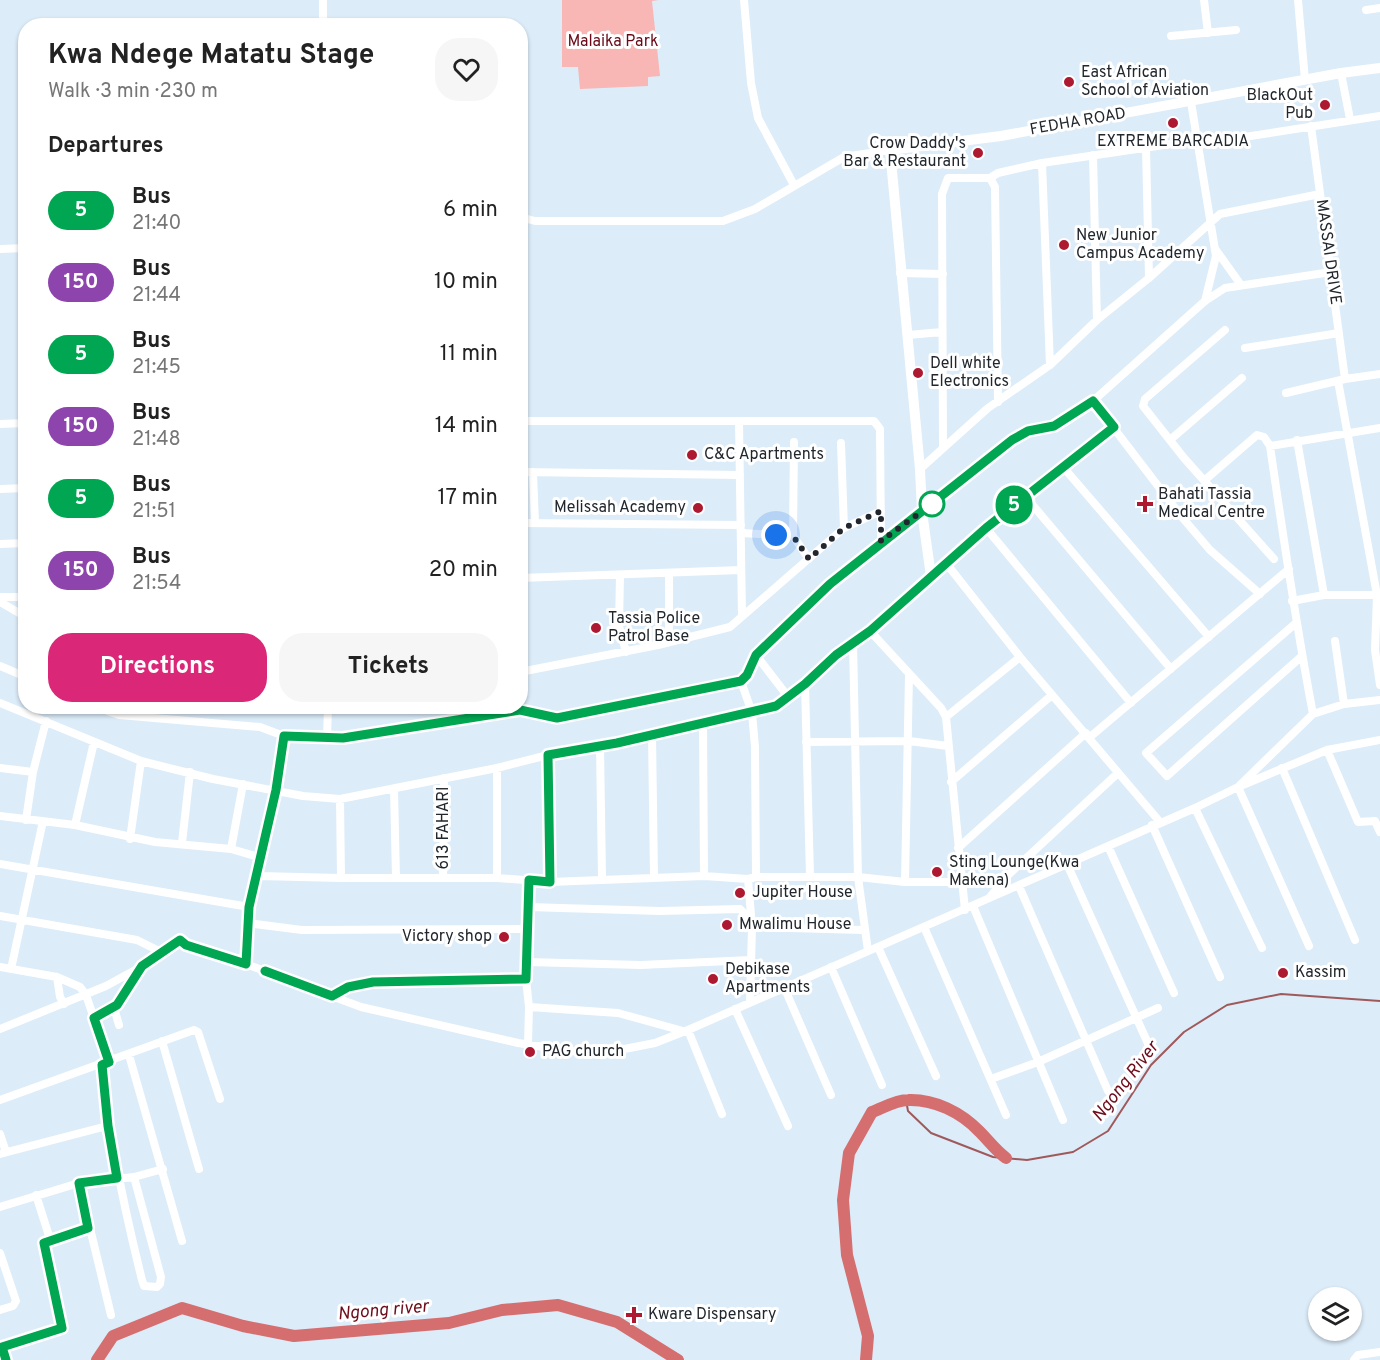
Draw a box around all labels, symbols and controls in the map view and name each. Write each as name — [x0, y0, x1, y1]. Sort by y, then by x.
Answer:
park label: Malaika Park — [568, 32, 658, 52]
text: Kwa Ndege Matatu Stage — [48, 38, 374, 74]
button: heart — [435, 38, 498, 101]
place label: East African School of Aviation — [1081, 63, 1209, 101]
marker: East African School of Aviation — [1062, 75, 1076, 89]
text: Walk · 3 min · 230 m — [48, 79, 218, 105]
place label: BlackOut Pub — [1246, 86, 1313, 124]
marker: BlackOut Pub — [1318, 98, 1332, 112]
street label: FEDHA ROAD — [1028, 104, 1128, 140]
marker: EXTREME BARCADIA — [1166, 116, 1180, 130]
place label: EXTREME BARCADIA — [1097, 132, 1249, 152]
text: Departures — [48, 133, 164, 160]
place label: Crow Daddy's Bar & Restaurant — [843, 134, 966, 172]
marker: Crow Daddy's Bar & Restaurant — [971, 146, 985, 160]
text: Bus — [132, 184, 171, 211]
text: 5 — [75, 197, 87, 224]
text: 6 min — [443, 197, 498, 224]
street label: MASSAI DRIVE — [1311, 198, 1345, 306]
text: 21:40 — [132, 211, 181, 237]
place label: New Junior Campus Academy — [1076, 226, 1204, 264]
marker: New Junior Campus Academy — [1057, 238, 1071, 252]
text: Bus — [132, 256, 171, 283]
text: 150 — [64, 269, 99, 296]
text: 10 min — [434, 269, 498, 296]
text: 21:44 — [132, 283, 181, 309]
text: Bus — [132, 328, 171, 355]
text: 5 — [75, 341, 87, 368]
text: 11 min — [440, 341, 498, 368]
place label: Dell white Electronics — [930, 354, 1009, 392]
text: 21:45 — [132, 355, 181, 381]
marker: Dell white Electronics — [911, 366, 925, 380]
text: Bus — [132, 400, 171, 427]
text: 150 — [64, 413, 99, 440]
text: 14 min — [435, 413, 498, 440]
text: 21:48 — [132, 427, 181, 453]
place label: C&C Apartments — [704, 445, 824, 465]
marker: C&C Apartments — [685, 448, 699, 462]
text: Bus — [132, 472, 171, 499]
text: 5 — [75, 485, 87, 512]
text: 17 min — [438, 485, 498, 512]
place label: Bahati Tassia Medical Centre — [1158, 485, 1265, 523]
line badge: 5 — [994, 486, 1034, 524]
unlabelled marker — [919, 491, 945, 517]
text: 5 — [1008, 492, 1020, 519]
marker: Bahati Tassia Medical Centre — [1136, 495, 1154, 513]
place label: Melissah Academy — [554, 498, 686, 518]
text: 21:51 — [132, 499, 176, 525]
marker: Melissah Academy — [691, 501, 705, 515]
your location — [761, 520, 791, 550]
text: Bus — [132, 544, 171, 571]
text: 150 — [64, 557, 99, 584]
text: 20 min — [429, 557, 498, 584]
text: 21:54 — [132, 571, 181, 597]
place label: Tassia Police Patrol Base — [608, 609, 700, 647]
marker: Tassia Police Patrol Base — [589, 621, 603, 635]
button: Directions — [48, 633, 267, 702]
button: Tickets — [279, 633, 498, 702]
street label: 613 FAHARI — [434, 787, 454, 869]
place label: Sting Lounge(Kwa Makena) — [949, 853, 1079, 891]
marker: Sting Lounge(Kwa Makena) — [930, 865, 944, 879]
place label: Jupiter House — [752, 883, 853, 903]
marker: Jupiter House — [733, 886, 747, 900]
place label: Mwalimu House — [739, 915, 851, 935]
marker: Mwalimu House — [720, 918, 734, 932]
place label: Victory shop — [402, 927, 492, 947]
marker: Victory shop — [497, 930, 511, 944]
place label: Debikase Apartments — [725, 960, 810, 998]
place label: Kassim — [1295, 963, 1346, 983]
marker: Kassim — [1276, 966, 1290, 980]
marker: Debikase Apartments — [706, 972, 720, 986]
water label: Ngong River — [1087, 1035, 1166, 1127]
place label: PAG church — [542, 1042, 624, 1062]
marker: PAG church — [523, 1045, 537, 1059]
map controls — [1308, 1287, 1362, 1341]
button: layers — [1308, 1287, 1362, 1341]
water label: Ngong river — [336, 1295, 432, 1326]
place label: Kware Dispensary — [648, 1305, 776, 1325]
marker: Kware Dispensary — [625, 1306, 643, 1324]

